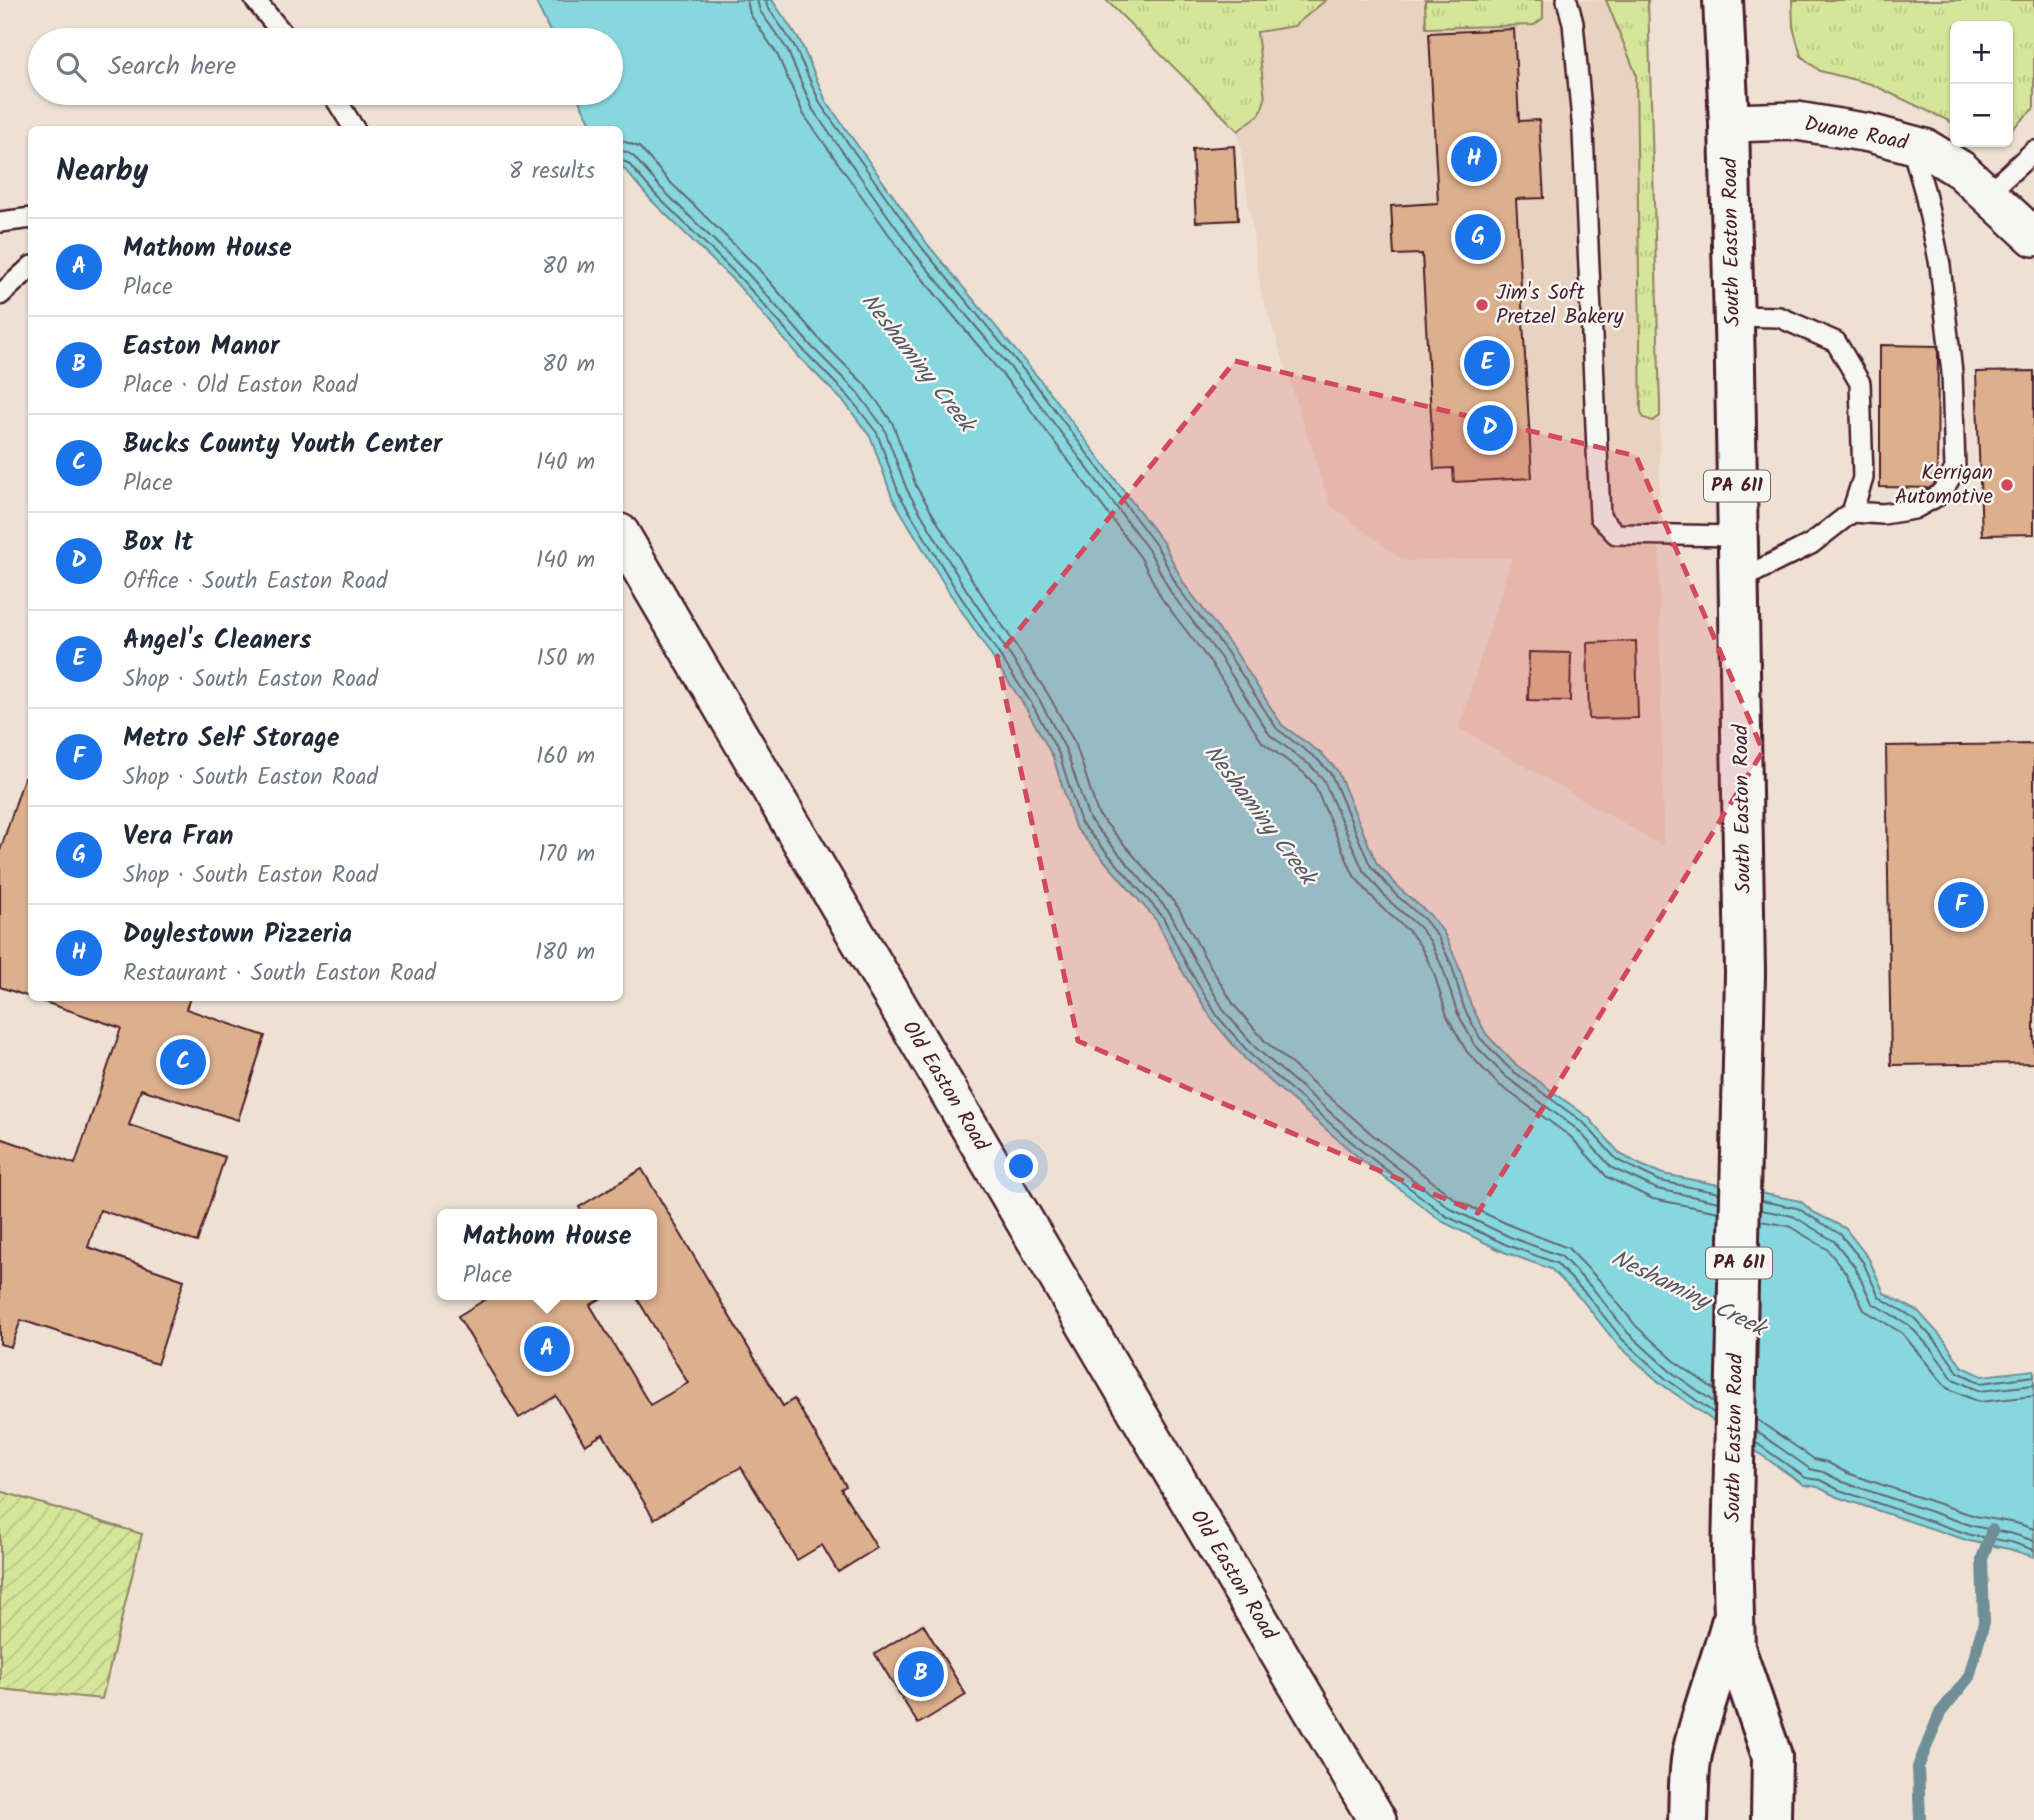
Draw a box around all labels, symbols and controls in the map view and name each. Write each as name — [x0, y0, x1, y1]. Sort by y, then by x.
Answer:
map controls — [1950, 21, 2013, 147]
button: + — [1950, 21, 2013, 84]
search box — [28, 28, 623, 105]
text: Search here — [108, 46, 236, 88]
icon: search — [52, 48, 90, 86]
button: − — [1950, 84, 2013, 147]
street label: Duane Road — [1801, 108, 1911, 160]
pin: H — [1451, 133, 1497, 185]
text: Nearby — [56, 148, 148, 196]
text: 8 results — [509, 154, 595, 190]
street label: South Easton Road — [1714, 157, 1750, 327]
pin: G — [1455, 211, 1501, 263]
text: Mathom House — [123, 228, 292, 270]
text: A — [72, 249, 86, 285]
text: 80 m — [542, 249, 595, 285]
text: Place — [123, 270, 173, 306]
place label: Jim's Soft Pretzel Bakery — [1496, 277, 1624, 334]
water label: Neshaminy Creek — [851, 286, 985, 443]
marker: Jim's Soft Pretzel Bakery — [1474, 297, 1490, 313]
text: Easton Manor — [123, 326, 279, 368]
pin: E — [1464, 337, 1510, 389]
text: B — [72, 347, 86, 383]
text: 80 m — [542, 347, 595, 383]
text: Place · Old Easton Road — [123, 368, 358, 404]
pin: D — [1467, 402, 1513, 454]
text: Bucks County Youth Center — [123, 424, 442, 466]
text: C — [72, 445, 86, 481]
text: 140 m — [536, 445, 595, 481]
place label: Kerrigan Automotive — [1895, 457, 1994, 514]
text: Place — [123, 466, 173, 502]
road number: PA 611 — [1704, 471, 1770, 502]
marker: Kerrigan Automotive — [1999, 477, 2015, 493]
text: Box It — [123, 522, 193, 564]
text: D — [71, 543, 87, 579]
text: 140 m — [536, 543, 595, 579]
text: Office · South Easton Road — [123, 564, 387, 600]
text: Angel's Cleaners — [123, 620, 311, 662]
text: E — [73, 641, 85, 677]
text: 150 m — [536, 641, 595, 677]
text: Shop · South Easton Road — [123, 662, 378, 698]
text: Metro Self Storage — [123, 718, 339, 760]
street label: South Easton Road — [1725, 724, 1761, 894]
water label: Neshaminy Creek — [1194, 737, 1326, 895]
text: F — [73, 739, 85, 775]
text: 160 m — [536, 739, 595, 775]
text: Shop · South Easton Road — [123, 760, 378, 796]
text: Vera Fran — [123, 816, 233, 858]
text: G — [72, 837, 86, 873]
text: 170 m — [538, 837, 595, 873]
text: Shop · South Easton Road — [123, 858, 378, 894]
pin: F — [1938, 879, 1984, 931]
text: Doylestown Pizzeria — [123, 914, 352, 956]
text: H — [72, 935, 86, 971]
text: 180 m — [535, 935, 595, 971]
text: Restaurant · South Easton Road — [123, 956, 436, 992]
street label: Old Easton Road — [893, 1014, 997, 1158]
pin: C — [160, 1036, 206, 1088]
your location — [1004, 1149, 1038, 1183]
popup — [437, 1209, 657, 1300]
text: Mathom House — [463, 1216, 631, 1258]
water label: Neshaminy Creek — [1605, 1241, 1774, 1348]
road number: PA 611 — [1706, 1247, 1772, 1278]
text: Place — [463, 1258, 512, 1294]
pin: A — [524, 1323, 570, 1375]
street label: South Easton Road — [1717, 1353, 1753, 1523]
street label: Old Easton Road — [1181, 1503, 1285, 1647]
pin: B — [898, 1648, 944, 1700]

